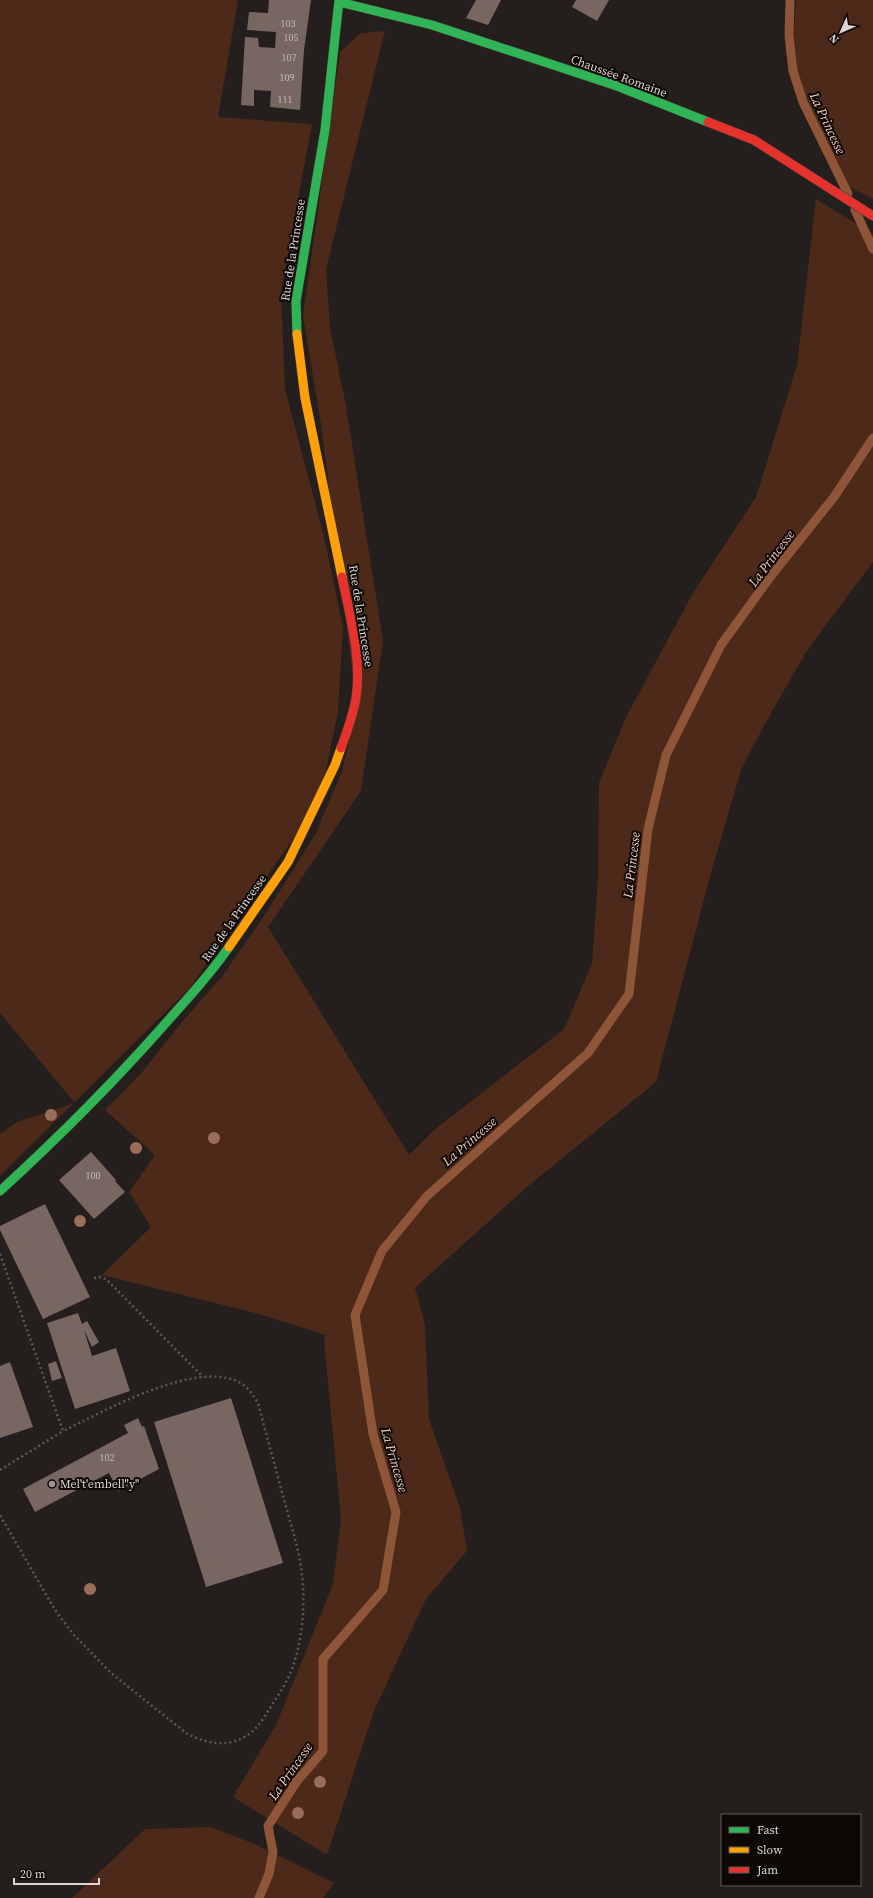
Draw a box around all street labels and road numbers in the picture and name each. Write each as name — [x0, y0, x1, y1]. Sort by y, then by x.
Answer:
street label: Chaussée Romaine — [569, 51, 669, 101]
street label: Rue de la Princesse — [277, 198, 309, 302]
street label: Rue de la Princesse — [345, 564, 377, 668]
street label: Rue de la Princesse — [198, 871, 270, 965]

